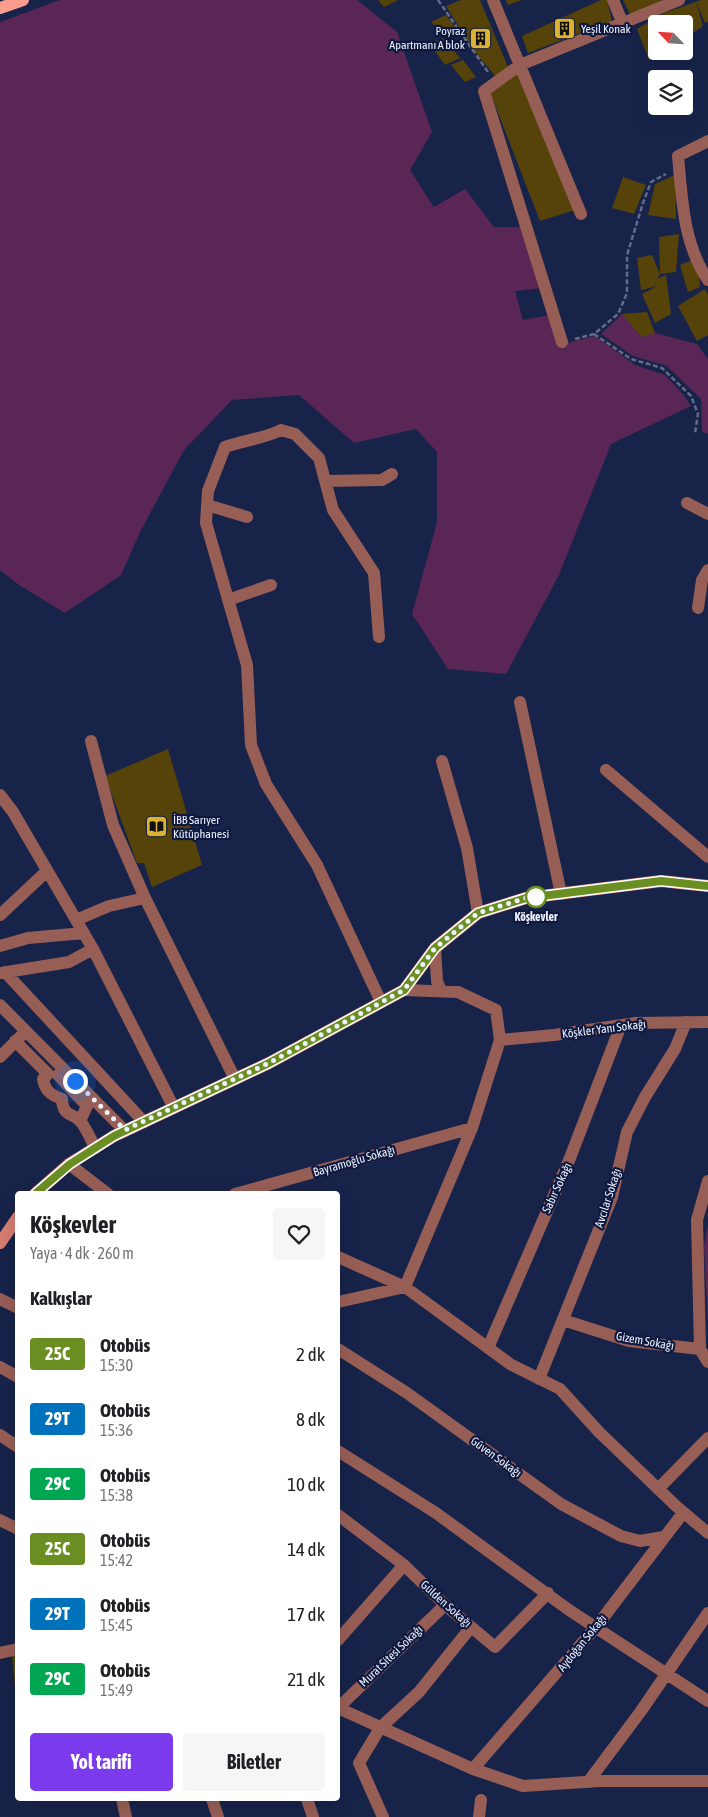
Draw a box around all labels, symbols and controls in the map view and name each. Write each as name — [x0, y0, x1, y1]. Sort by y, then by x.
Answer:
north arrow — [648, 15, 692, 60]
map controls — [648, 15, 693, 115]
building icon: Yeşil Konak — [553, 17, 577, 41]
place label: Yeşil Konak — [581, 22, 632, 36]
place label: Poyraz Apartmanı A blok — [389, 24, 466, 52]
building icon: Poyraz Apartmanı A blok — [469, 26, 493, 50]
button: layers — [648, 70, 693, 115]
place label: İBB Sarıyer Kütüphanesi — [173, 813, 229, 841]
library icon: İBB Sarıyer Kütüphanesi — [145, 815, 169, 839]
marker: Köşkevler — [525, 886, 547, 908]
place label: Köşkevler — [515, 910, 558, 924]
street label: Köşkler Yanı Sokağı — [561, 1017, 647, 1041]
your location — [63, 1069, 88, 1094]
street label: Bayramoğlu Sokağı — [311, 1143, 397, 1179]
street label: Sabır Sokağı — [539, 1161, 575, 1215]
street label: Avcılar Sokağı — [592, 1167, 624, 1229]
button: heart — [273, 1208, 325, 1260]
text: Köşkevler — [30, 1211, 116, 1238]
text: Yaya · 4 dk · 260 m — [30, 1244, 134, 1262]
text: Kalkışlar — [30, 1287, 92, 1309]
street label: Gizem Sokağı — [615, 1329, 675, 1353]
text: Otobüs — [100, 1334, 150, 1356]
text: 25C — [45, 1343, 70, 1364]
text: 2 dk — [296, 1343, 325, 1365]
text: 15:30 — [100, 1356, 133, 1374]
text: Otobüs — [100, 1399, 150, 1421]
text: 29T — [45, 1408, 70, 1429]
text: 8 dk — [296, 1408, 325, 1430]
text: 15:36 — [100, 1421, 133, 1439]
street label: Güven Sokağı — [468, 1434, 524, 1480]
text: Otobüs — [100, 1464, 150, 1486]
text: 29C — [45, 1473, 70, 1494]
text: 10 dk — [287, 1473, 325, 1495]
text: 15:38 — [100, 1486, 133, 1504]
text: Otobüs — [100, 1529, 150, 1551]
text: 25C — [45, 1538, 70, 1559]
text: 14 dk — [287, 1538, 325, 1560]
text: 15:42 — [100, 1551, 133, 1569]
street label: Gülden Sokağı — [418, 1578, 474, 1630]
text: Otobüs — [100, 1594, 150, 1616]
text: 29T — [45, 1603, 70, 1624]
text: 17 dk — [287, 1603, 325, 1625]
street label: Aydoğan Sokağı — [555, 1612, 609, 1674]
text: 15:45 — [100, 1616, 133, 1634]
street label: Murat Sitesi Sokağı — [356, 1622, 426, 1690]
text: Otobüs — [100, 1659, 150, 1681]
text: 29C — [45, 1668, 70, 1689]
text: 21 dk — [287, 1668, 325, 1690]
text: 15:49 — [100, 1681, 133, 1699]
button: Yol tarifi — [30, 1733, 173, 1791]
button: Biletler — [183, 1733, 325, 1791]

